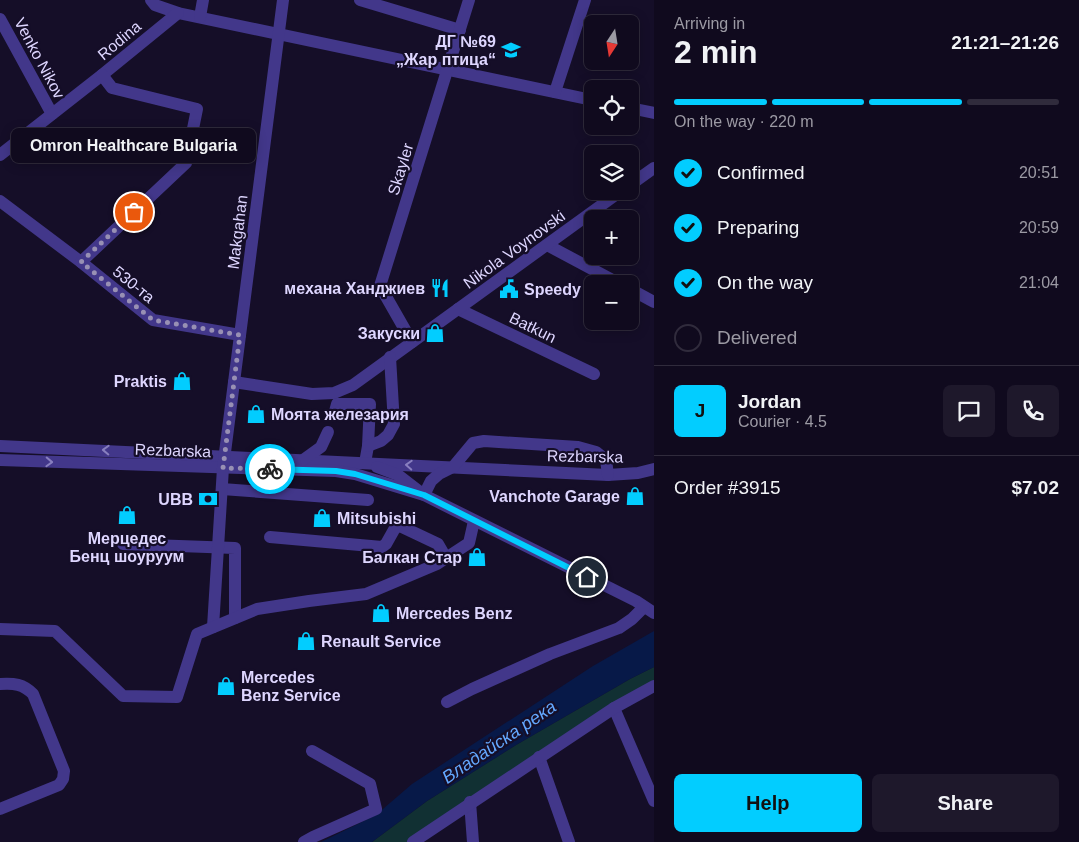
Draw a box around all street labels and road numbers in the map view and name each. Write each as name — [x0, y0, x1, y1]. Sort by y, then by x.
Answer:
street label: Venko Nikov — [11, 15, 68, 101]
street label: Rodina — [94, 18, 144, 63]
street label: Skayler — [385, 141, 417, 197]
street label: Makgahan — [225, 194, 250, 270]
street label: Nikola Voynovski — [460, 207, 568, 292]
street label: 530-та — [110, 263, 158, 306]
street label: Batkun — [507, 309, 559, 346]
street label: Rezbarska — [134, 441, 212, 460]
street label: Rezbarska — [547, 447, 623, 466]

